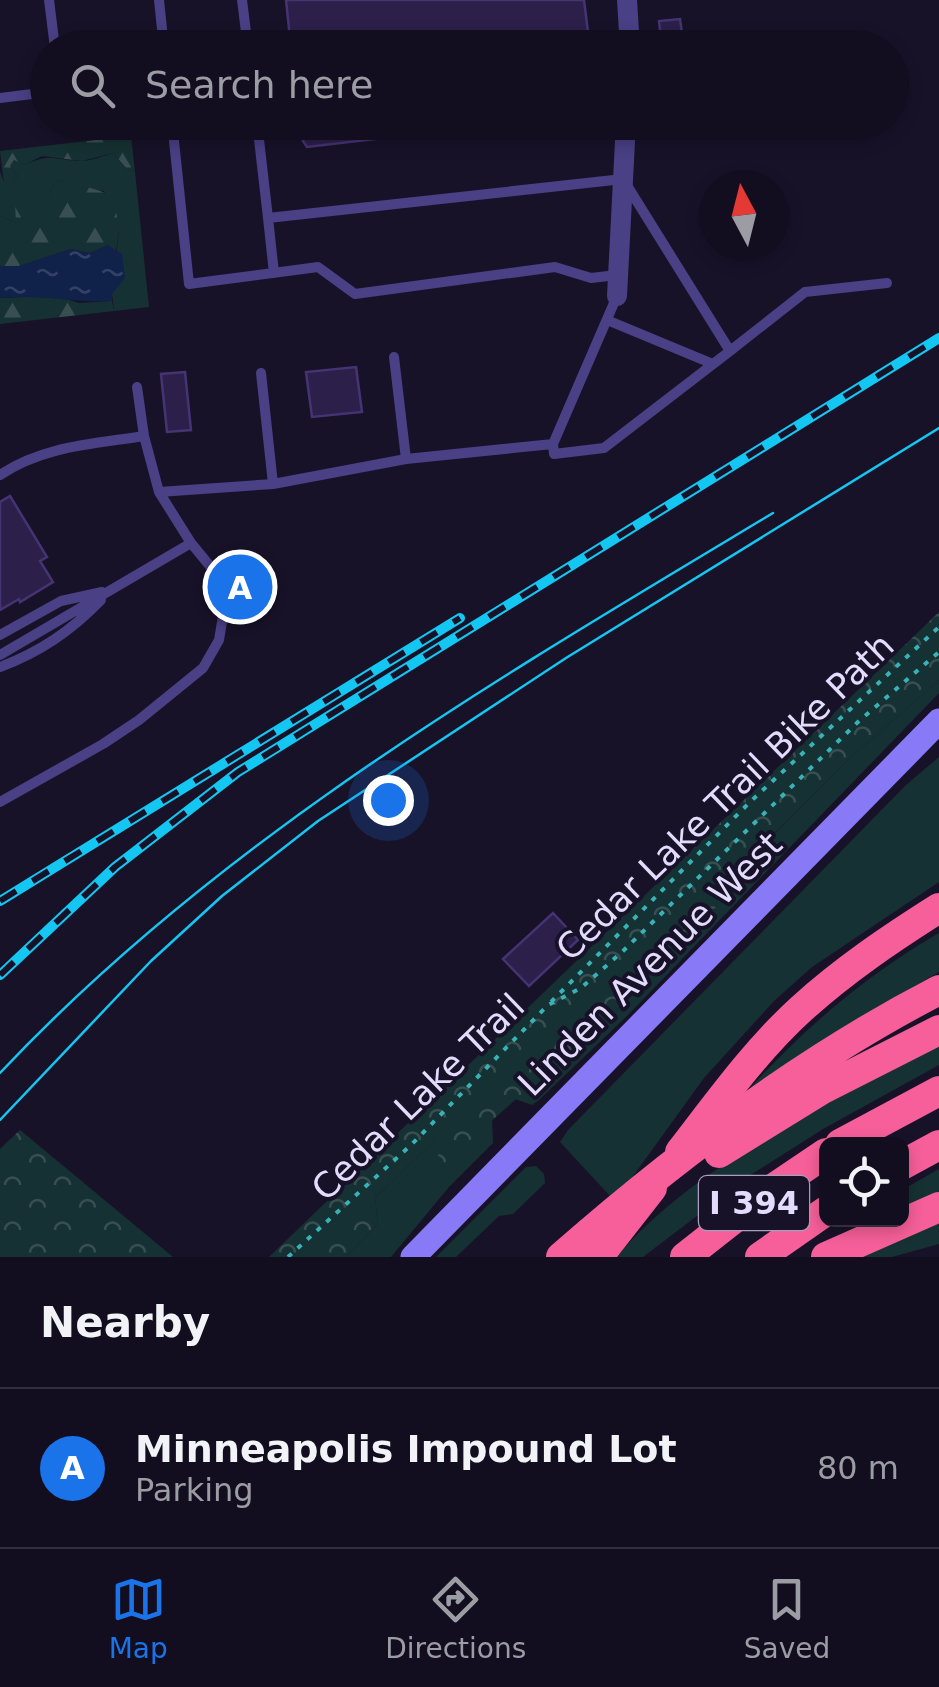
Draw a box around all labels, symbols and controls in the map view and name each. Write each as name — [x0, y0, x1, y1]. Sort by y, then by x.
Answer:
search box — [30, 30, 909, 140]
icon: search — [65, 58, 120, 113]
text: Search here — [145, 63, 373, 107]
north arrow — [699, 170, 789, 260]
pin: A — [208, 550, 272, 624]
street label: Cedar Lake Trail Bike Path — [548, 625, 902, 969]
your location — [363, 775, 414, 826]
street label: Linden Avenue West — [510, 824, 790, 1104]
street label: Cedar Lake Trail — [304, 986, 532, 1208]
map controls — [819, 1137, 909, 1227]
button: locate — [819, 1137, 909, 1227]
road number: I 394 — [699, 1176, 809, 1230]
text: Nearby — [40, 1298, 210, 1347]
text: Minneapolis Impound Lot — [135, 1427, 677, 1471]
text: A — [60, 1449, 85, 1487]
text: 80 m — [817, 1449, 899, 1487]
text: Parking — [135, 1471, 254, 1509]
tab: Map — [109, 1572, 168, 1665]
tab: Directions — [385, 1572, 526, 1665]
tab: Saved — [744, 1572, 830, 1665]

